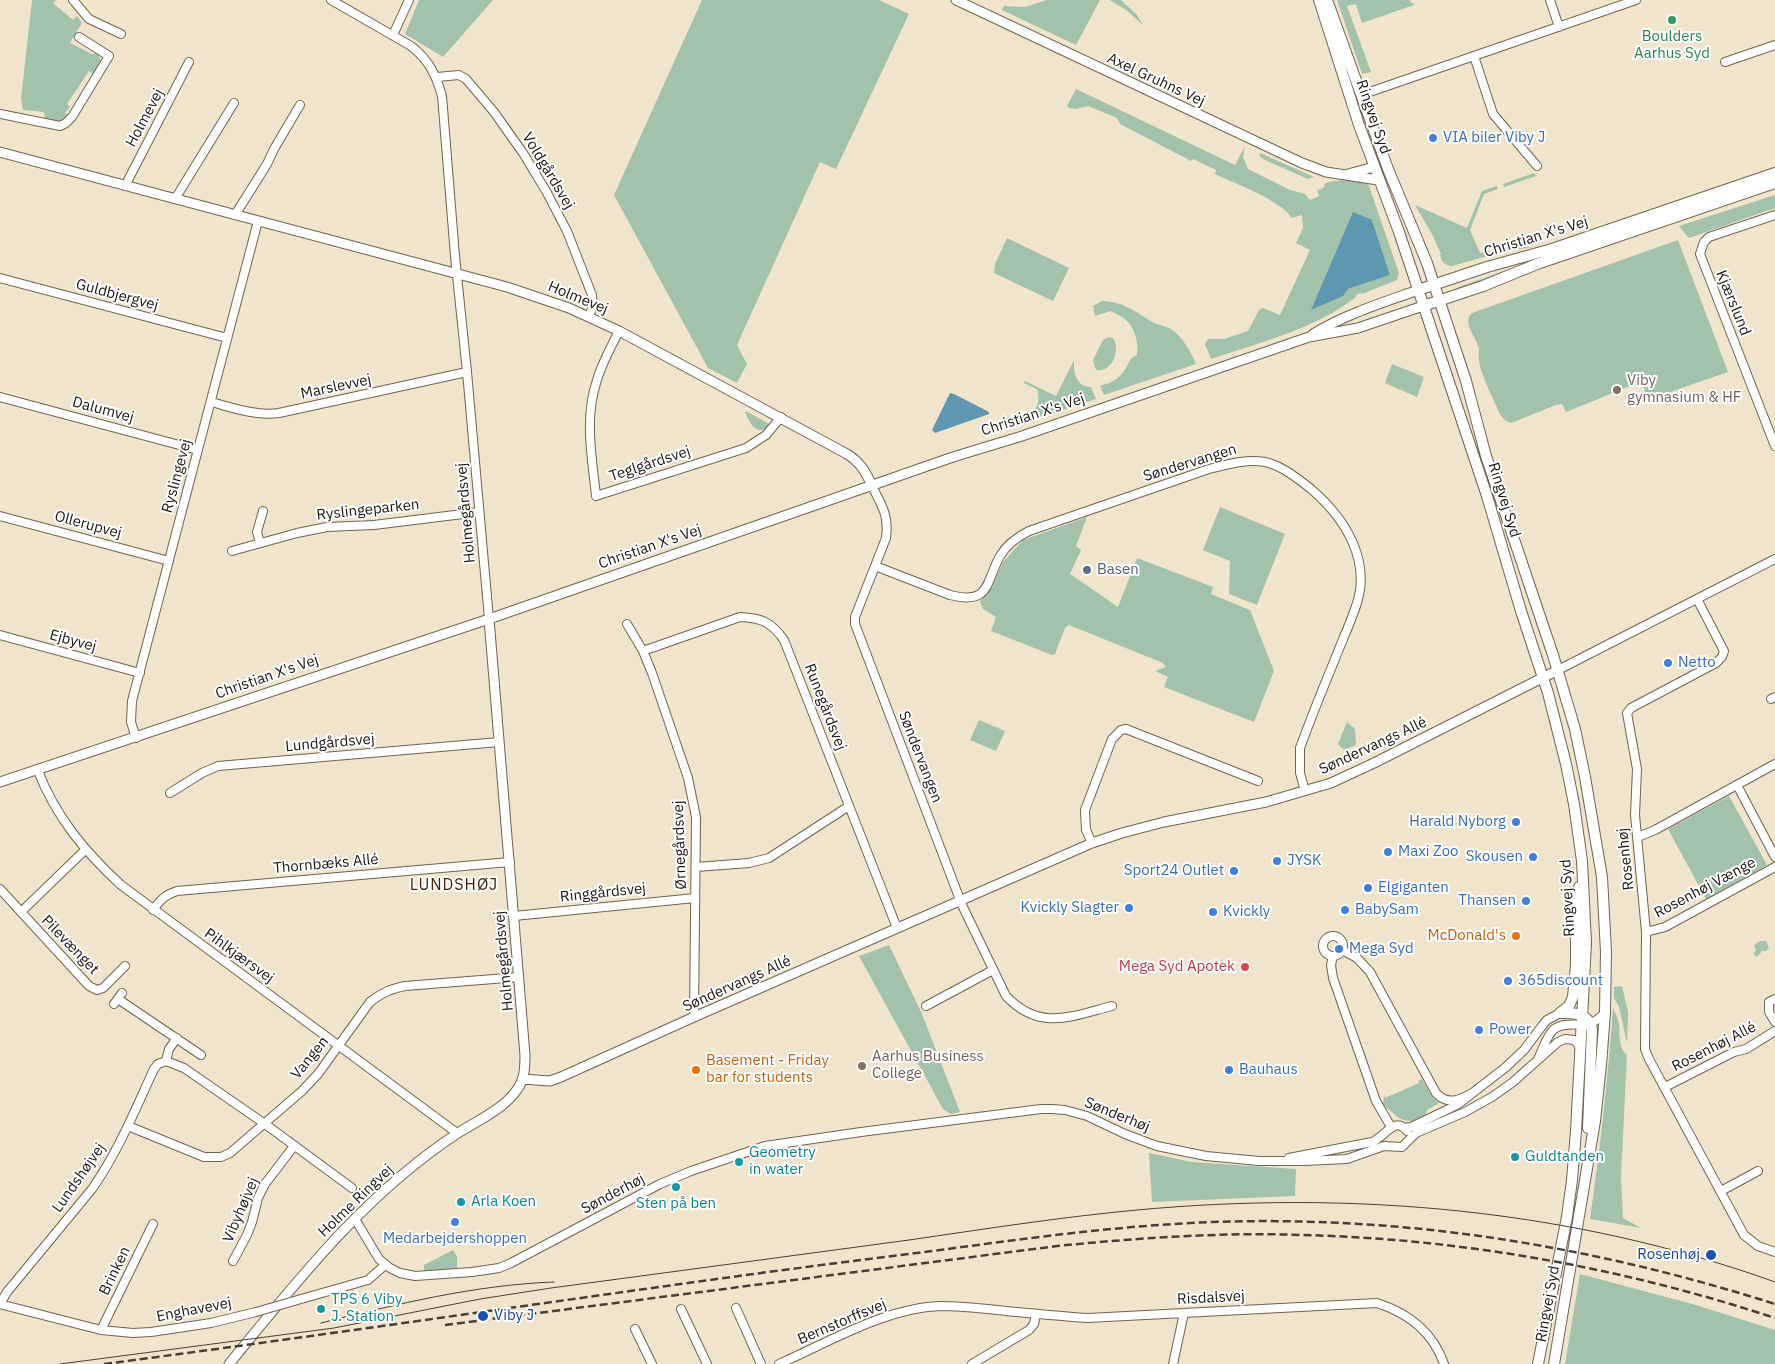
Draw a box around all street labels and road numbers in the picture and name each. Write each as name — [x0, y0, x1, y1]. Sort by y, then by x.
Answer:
street label: Axel Gruhns Vej — [1104, 49, 1208, 111]
street label: Ringvej Syd — [1352, 77, 1394, 157]
street label: Holmevej — [122, 86, 168, 150]
street label: Voldgårdsvej — [518, 129, 578, 213]
street label: Christian X's Vej — [1482, 213, 1590, 261]
street label: Kjærslund — [1712, 268, 1754, 338]
street label: Guldbjergvej — [74, 275, 160, 315]
street label: Holmevej — [545, 278, 611, 318]
street label: Marslevvej — [299, 371, 373, 403]
street label: Christian X's Vej — [979, 390, 1087, 440]
street label: Dalumvej — [70, 393, 136, 427]
street label: Ryslingevej — [158, 437, 196, 515]
street label: Søndervangen — [1141, 440, 1239, 486]
street label: Teglgårdsvej — [607, 442, 693, 486]
street label: Ringvej Syd — [1484, 460, 1524, 540]
street label: Holmegårdsvej — [453, 462, 479, 564]
street label: Ryslingeparken — [316, 496, 420, 524]
street label: Ollerupvej — [52, 507, 124, 543]
street label: Christian X's Vej — [596, 521, 704, 573]
street label: Ejbyvej — [48, 626, 98, 656]
street label: Christian X's Vej — [213, 651, 321, 703]
street label: Runegårdsvej — [800, 661, 850, 753]
street label: Søndervangen — [894, 709, 946, 805]
street label: Søndervangs Allé — [1316, 713, 1430, 779]
street label: Lundgårdsvej — [285, 730, 375, 756]
street label: Ørnegårdsvej — [669, 800, 691, 890]
street label: Rosenhøj — [1614, 827, 1638, 891]
street label: Thornbæks Allé — [273, 850, 379, 878]
street label: Rosenhøj Vænge — [1651, 854, 1759, 922]
street label: Ringvej Syd — [1557, 859, 1579, 937]
street label: Ringgårdsvej — [559, 880, 647, 906]
street label: Holmegårdsvej — [491, 910, 517, 1012]
street label: Pilevænget — [37, 912, 103, 978]
street label: Pihlkjærsvej — [201, 925, 277, 987]
street label: Søndervangs Allé — [680, 952, 794, 1016]
street label: Rosenhøj Allé — [1669, 1018, 1759, 1076]
street label: Vangen — [287, 1033, 333, 1083]
street label: Sønderhøj — [1082, 1094, 1152, 1136]
street label: Lundshøjvej — [49, 1140, 109, 1216]
street label: Holme Ringvej — [315, 1161, 397, 1241]
street label: Sønderhøj — [578, 1170, 648, 1218]
street label: Vibyhøjvej — [219, 1175, 263, 1245]
street label: Brinken — [96, 1244, 134, 1298]
street label: Ringvej Syd — [1532, 1264, 1564, 1344]
street label: Risdalsvej — [1177, 1287, 1245, 1309]
street label: Enghavevej — [155, 1294, 233, 1326]
street label: Bernstorffsvej — [795, 1295, 889, 1349]

